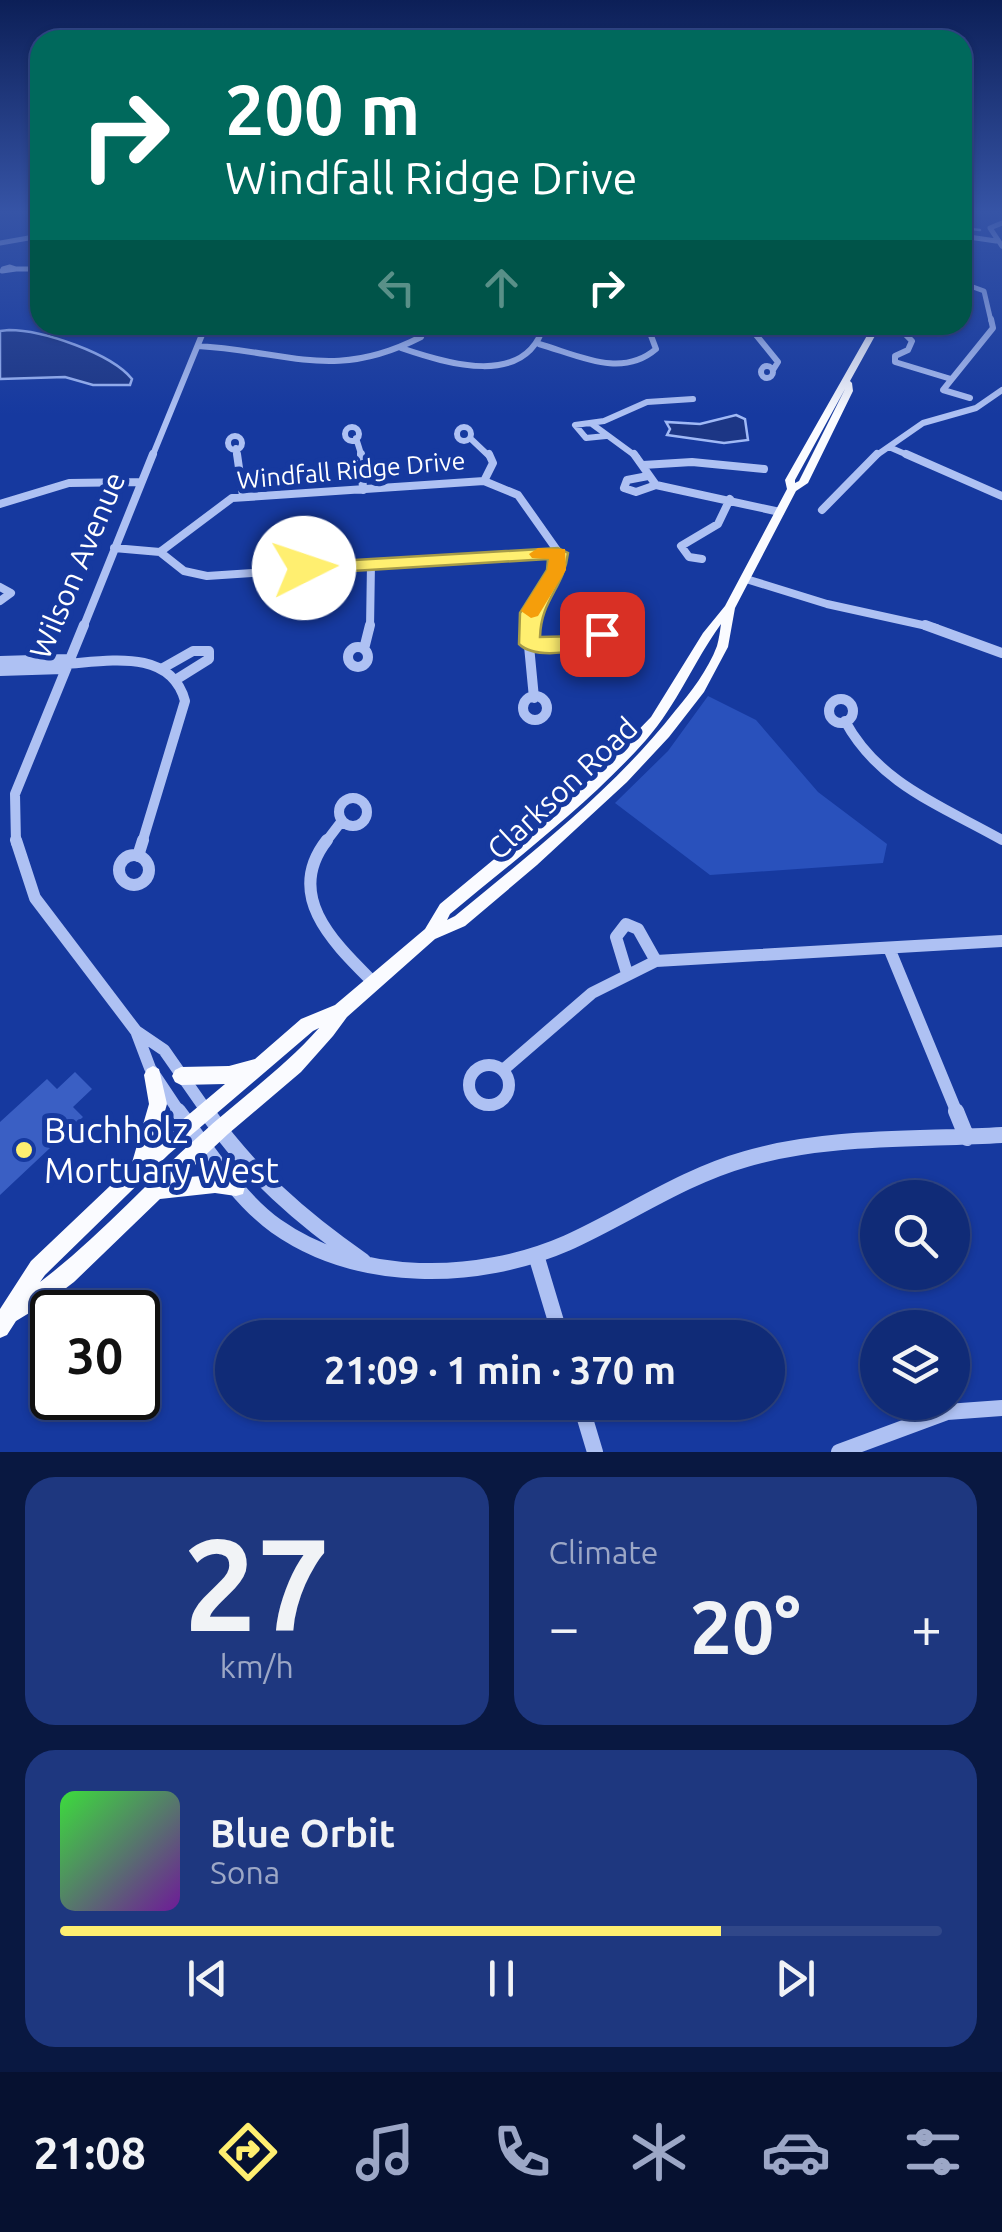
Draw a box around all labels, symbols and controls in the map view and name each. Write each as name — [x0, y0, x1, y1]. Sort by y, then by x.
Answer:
icon: right — [60, 70, 190, 200]
text: 200 m — [225, 70, 420, 148]
text: Windfall Ridge Drive — [225, 152, 637, 203]
icon: left — [369, 260, 424, 315]
icon: ahead — [474, 260, 529, 315]
icon: right — [579, 260, 634, 315]
street label: Windfall Ridge Drive — [236, 446, 466, 494]
street label: Wilson Avenue — [22, 467, 132, 663]
position arrow — [252, 516, 356, 620]
pin — [560, 592, 645, 677]
icon: arrive — [575, 607, 630, 662]
street label: Clarkson Road — [480, 710, 644, 866]
place label: Buchholz Mortuary West — [44, 1110, 279, 1190]
marker: Buchholz Mortuary West — [13, 1139, 35, 1161]
map controls — [860, 1180, 970, 1420]
button: search — [860, 1180, 970, 1290]
speed limit sign: 30 — [30, 1290, 160, 1420]
button: layers — [860, 1310, 970, 1420]
text: 21:09 · 1 min · 370 m — [324, 1349, 676, 1391]
text: 27 — [183, 1510, 330, 1656]
text: Climate — [549, 1534, 659, 1570]
text: 20° — [690, 1584, 801, 1668]
text: − — [549, 1596, 580, 1657]
text: + — [911, 1596, 942, 1657]
text: km/h — [220, 1648, 294, 1684]
text: Blue Orbit — [210, 1812, 395, 1854]
text: Sona — [210, 1854, 280, 1890]
icon: previous — [180, 1951, 235, 2006]
icon: pause — [474, 1951, 529, 2006]
icon: next — [768, 1951, 823, 2006]
icon: directions — [213, 2117, 283, 2187]
icon: music — [350, 2117, 420, 2187]
icon: phone — [487, 2117, 557, 2187]
icon: climate — [624, 2117, 694, 2187]
icon: car — [761, 2117, 831, 2187]
icon: filters — [898, 2117, 968, 2187]
text: 21:08 — [34, 2127, 146, 2178]

